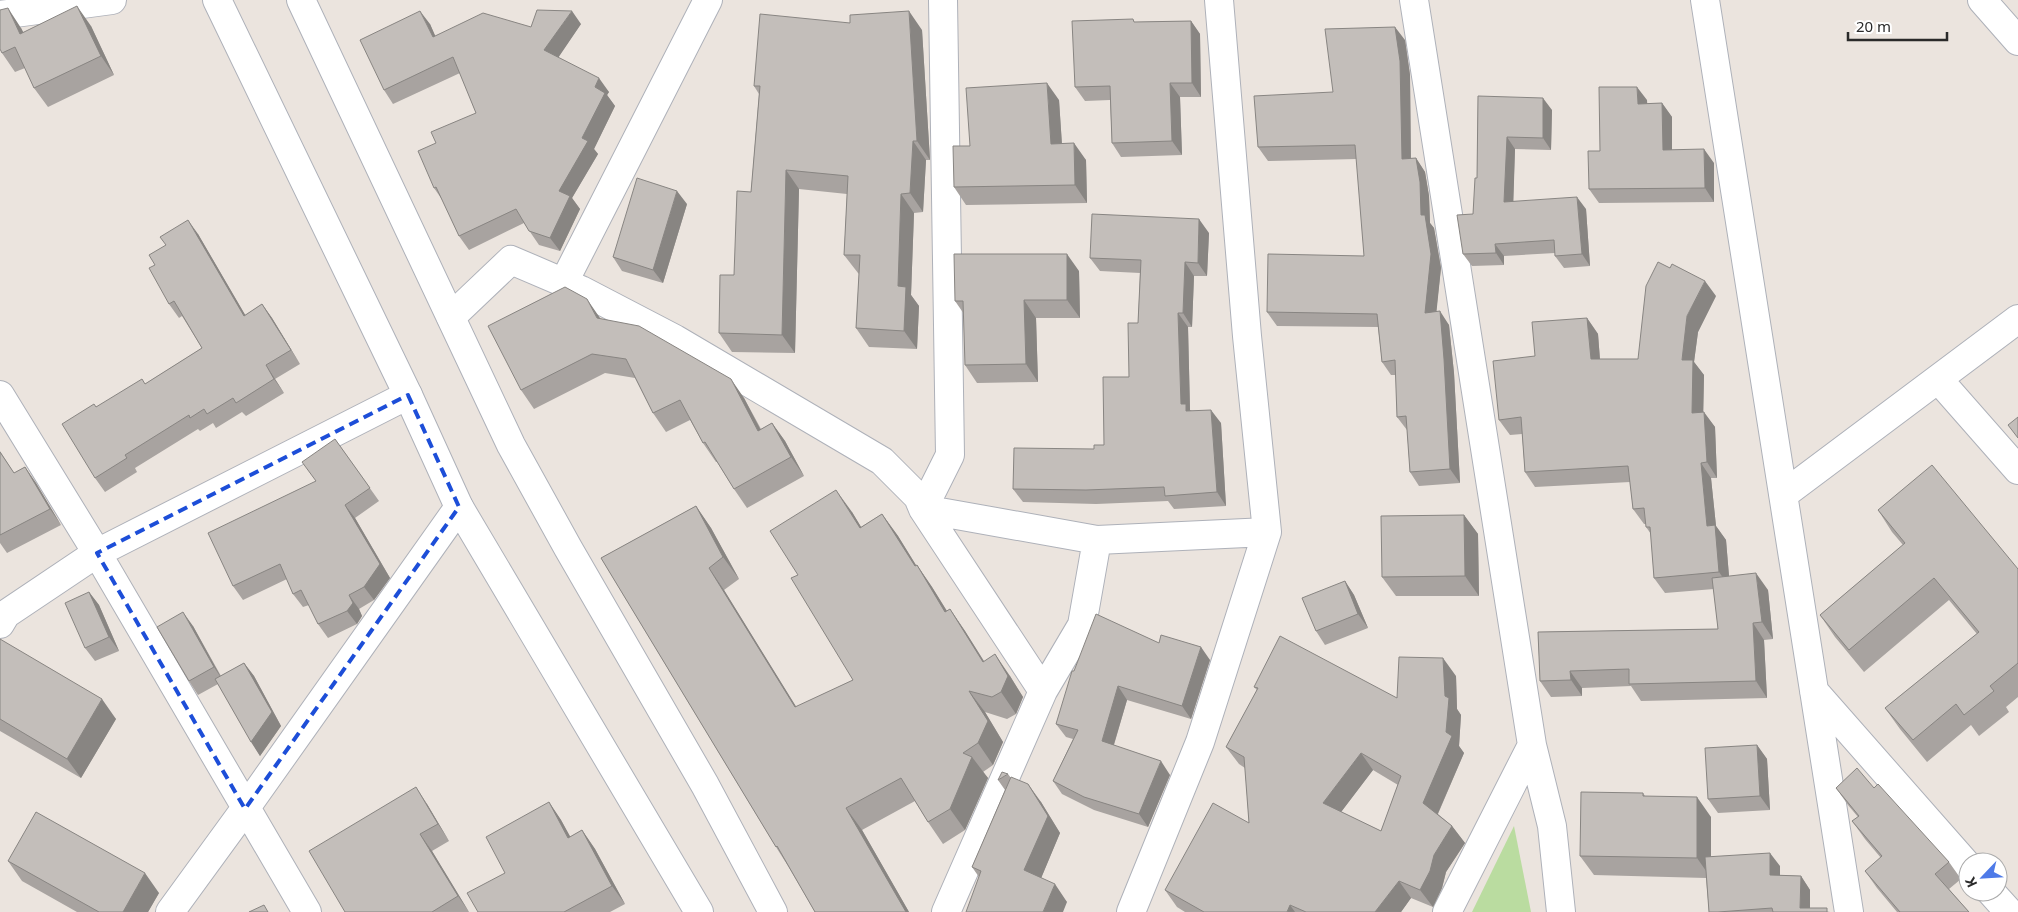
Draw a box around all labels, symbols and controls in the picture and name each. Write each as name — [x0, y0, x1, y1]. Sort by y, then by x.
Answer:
scale bar — [1848, 10, 1947, 42]
text: 20 m — [1856, 16, 1891, 36]
north arrow — [1958, 852, 2008, 902]
text: K — [1960, 874, 1981, 891]

